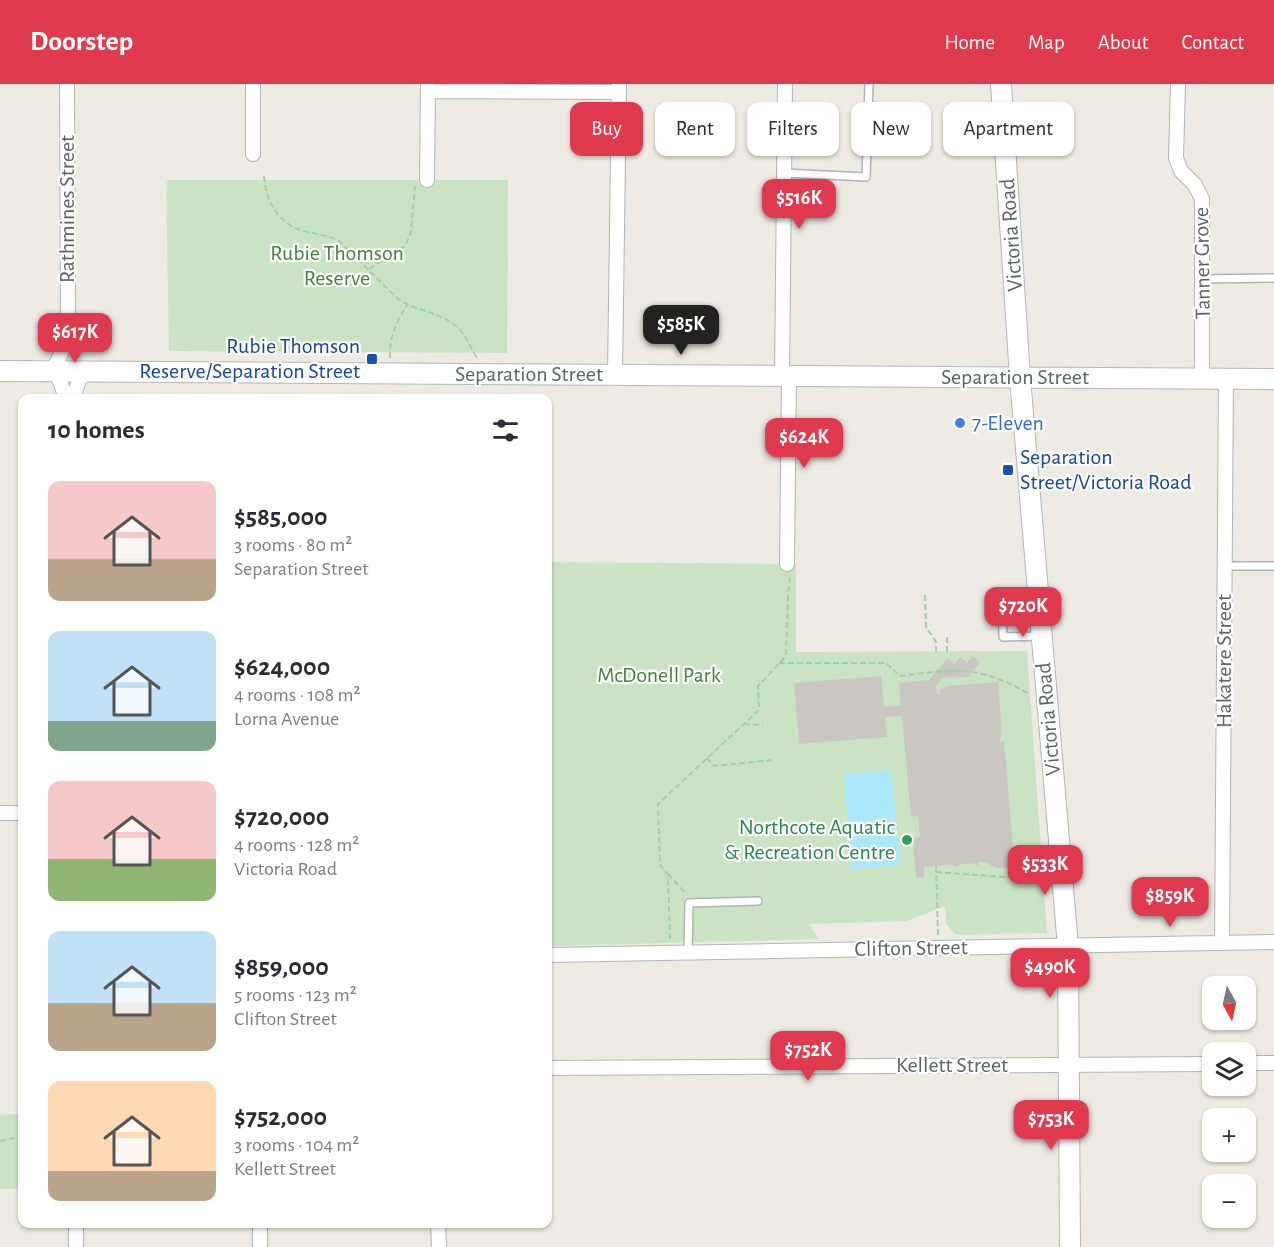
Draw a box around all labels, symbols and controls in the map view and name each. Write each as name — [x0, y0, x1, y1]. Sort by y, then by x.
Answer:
text: Doorstep — [30, 28, 133, 56]
text: Home — [944, 32, 995, 53]
text: Map — [1028, 32, 1065, 53]
text: About — [1098, 32, 1148, 53]
text: Contact — [1181, 32, 1244, 53]
chip: Buy — [570, 102, 643, 156]
chip: Rent — [655, 102, 735, 156]
chip: Filters — [747, 102, 839, 156]
chip: New — [851, 102, 931, 156]
chip: Apartment — [943, 102, 1074, 156]
street label: Rathmines Street — [56, 135, 78, 283]
street label: Victoria Road — [996, 178, 1026, 292]
pin: $516K — [757, 179, 841, 230]
text: $516K — [776, 188, 822, 208]
street label: Tanner Grove — [1190, 207, 1214, 319]
park label: Rubie Thomson Reserve — [270, 242, 404, 289]
pin: $585K — [639, 305, 723, 356]
pin: $617K — [33, 313, 117, 364]
text: $585K — [657, 314, 705, 334]
text: $617K — [52, 322, 98, 342]
place label: Rubie Thomson Reserve/Separation Street — [139, 335, 360, 382]
marker: Rubie Thomson Reserve/Separation Street — [365, 352, 379, 366]
street label: Separation Street — [455, 363, 603, 385]
street label: Separation Street — [941, 366, 1089, 388]
place label: 7-Eleven — [972, 412, 1044, 434]
icon: filters — [489, 414, 522, 447]
marker: 7-Eleven — [953, 416, 967, 430]
text: 10 homes — [48, 417, 145, 443]
pin: $624K — [762, 418, 846, 469]
text: $624K — [779, 427, 829, 447]
place label: Separation Street/Victoria Road — [1020, 446, 1192, 493]
marker: Separation Street/Victoria Road — [1001, 463, 1015, 477]
text: $585,000 — [234, 504, 328, 530]
icon: home — [96, 505, 168, 577]
text: 3 rooms · 80 m² — [234, 535, 352, 555]
text: Separation Street — [234, 559, 369, 579]
pin: $720K — [981, 587, 1065, 638]
street label: Hakatere Street — [1213, 594, 1235, 728]
text: $720K — [998, 596, 1048, 616]
text: $624,000 — [234, 654, 330, 680]
icon: home — [96, 655, 168, 727]
street label: Victoria Road — [1032, 662, 1064, 776]
park label: McDonell Park — [597, 664, 721, 686]
text: 4 rooms · 108 m² — [234, 685, 361, 705]
text: Lorna Avenue — [234, 709, 339, 729]
text: $720,000 — [234, 804, 329, 830]
icon: home — [96, 805, 168, 877]
place label: Northcote Aquatic & Recreation Centre — [724, 816, 896, 863]
marker: Northcote Aquatic & Recreation Centre — [900, 833, 914, 847]
text: 4 rooms · 128 m² — [234, 835, 359, 855]
pin: $533K — [1003, 845, 1087, 896]
text: $533K — [1022, 854, 1068, 874]
text: Victoria Road — [234, 859, 337, 879]
pin: $859K — [1128, 877, 1212, 928]
text: $859K — [1146, 886, 1194, 906]
street label: Clifton Street — [854, 936, 968, 960]
pin: $490K — [1008, 948, 1092, 999]
text: $859,000 — [234, 954, 329, 980]
icon: home — [96, 955, 168, 1027]
text: $490K — [1025, 957, 1075, 977]
north arrow — [1202, 976, 1256, 1030]
map controls — [1202, 976, 1256, 1228]
text: 5 rooms · 123 m² — [234, 985, 357, 1005]
text: Clifton Street — [234, 1009, 337, 1029]
pin: $752K — [766, 1031, 850, 1082]
text: $752K — [784, 1040, 832, 1060]
button: layers — [1202, 1042, 1256, 1096]
street label: Kellett Street — [896, 1054, 1008, 1076]
pin: $753K — [1009, 1100, 1093, 1151]
text: $752,000 — [234, 1104, 327, 1130]
icon: home — [96, 1105, 168, 1177]
button: + — [1202, 1108, 1256, 1162]
text: $753K — [1028, 1109, 1074, 1129]
text: 3 rooms · 104 m² — [234, 1135, 359, 1155]
text: Kellett Street — [234, 1159, 336, 1179]
button: − — [1202, 1174, 1256, 1228]

